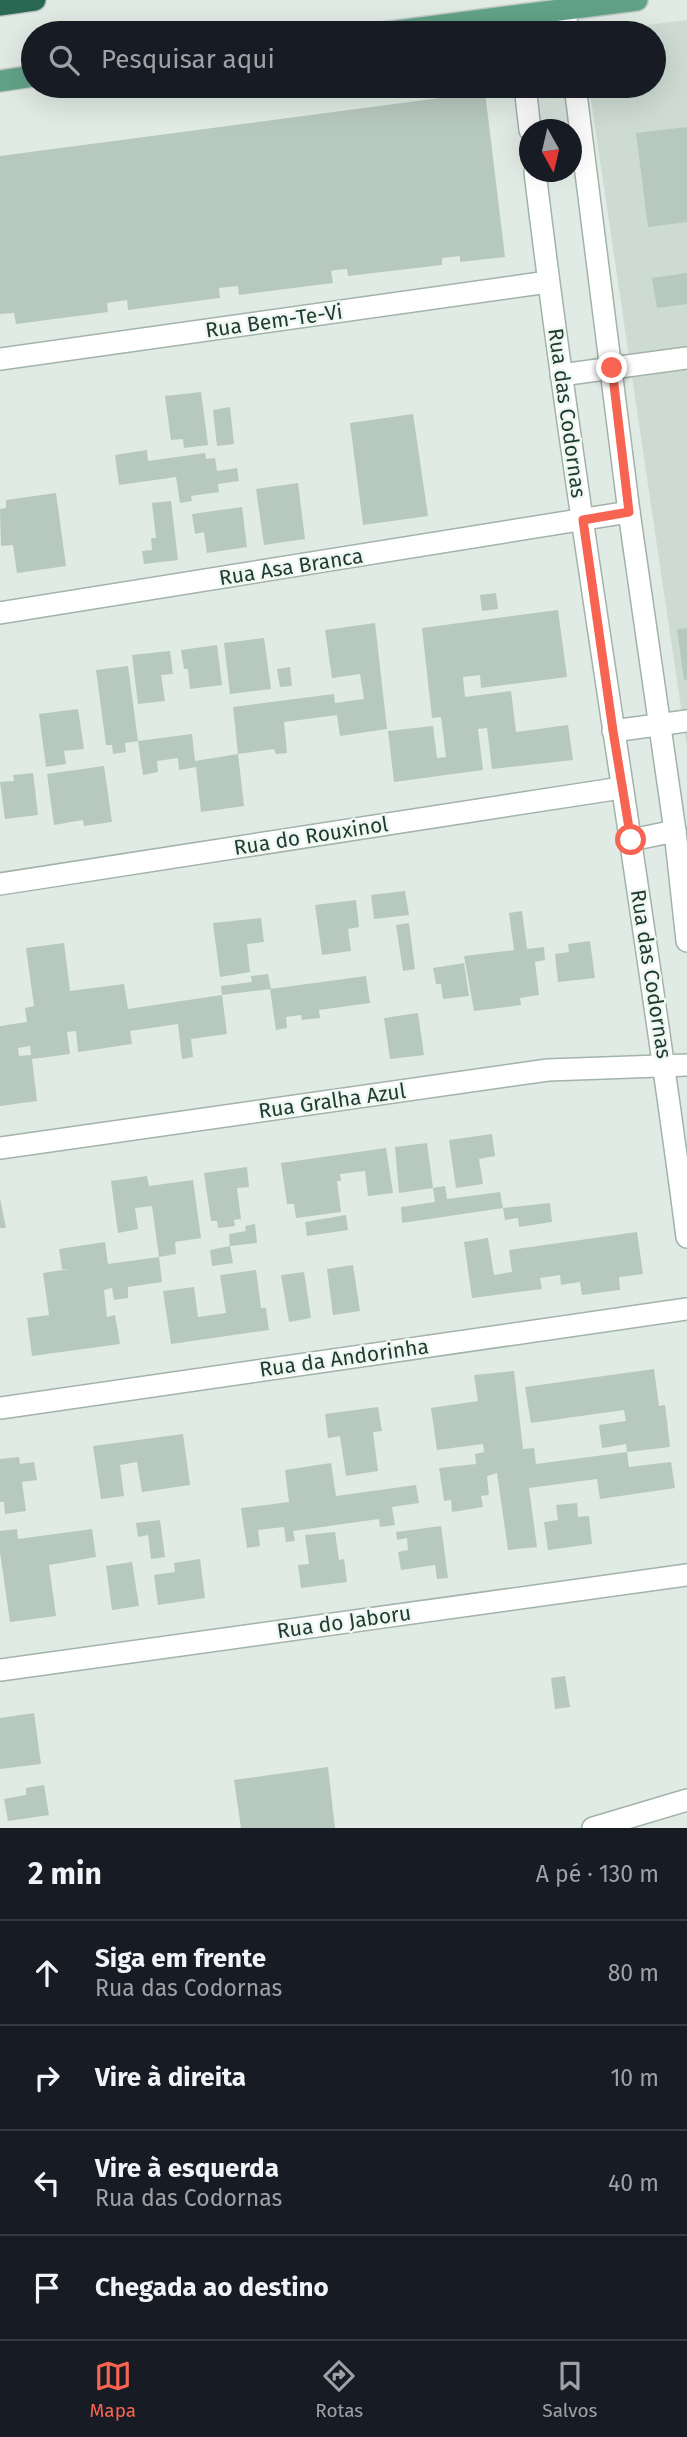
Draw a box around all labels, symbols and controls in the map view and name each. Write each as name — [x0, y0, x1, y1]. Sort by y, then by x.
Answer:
search box — [21, 21, 666, 98]
icon: search — [45, 41, 83, 79]
text: Pesquisar aqui — [101, 44, 275, 75]
north arrow — [519, 119, 582, 182]
street label: Rua Bem-Te-Vi — [204, 299, 344, 343]
street label: Rua das Codornas — [542, 327, 592, 500]
route end — [596, 352, 627, 383]
street label: Rua Asa Branca — [217, 543, 365, 591]
street label: Rua do Rouxinol — [232, 811, 390, 861]
route start — [615, 824, 646, 855]
street label: Rua das Codornas — [625, 888, 677, 1061]
street label: Rua Gralha Azul — [257, 1078, 407, 1124]
street label: Rua da Andorinha — [258, 1333, 430, 1383]
street label: Rua do Jaboru — [275, 1600, 413, 1644]
text: 2 min — [28, 1856, 102, 1892]
text: A pé · 130 m — [536, 1860, 659, 1888]
text: Siga em frente — [95, 1943, 266, 1974]
icon: ahead — [28, 1954, 66, 1992]
text: 80 m — [608, 1959, 659, 1987]
text: Rua das Codornas — [95, 1974, 282, 2002]
icon: right — [28, 2059, 66, 2097]
text: Vire à direita — [95, 2062, 246, 2093]
text: 10 m — [610, 2064, 659, 2092]
text: Vire à esquerda — [95, 2153, 279, 2184]
icon: left — [28, 2164, 66, 2202]
text: 40 m — [608, 2169, 659, 2197]
text: Rua das Codornas — [95, 2184, 282, 2212]
icon: arrive — [28, 2269, 66, 2307]
text: Chegada ao destino — [95, 2272, 329, 2303]
tab: Mapa — [90, 2357, 136, 2422]
tab: Rotas — [315, 2357, 363, 2422]
tab: Salvos — [542, 2357, 597, 2422]

